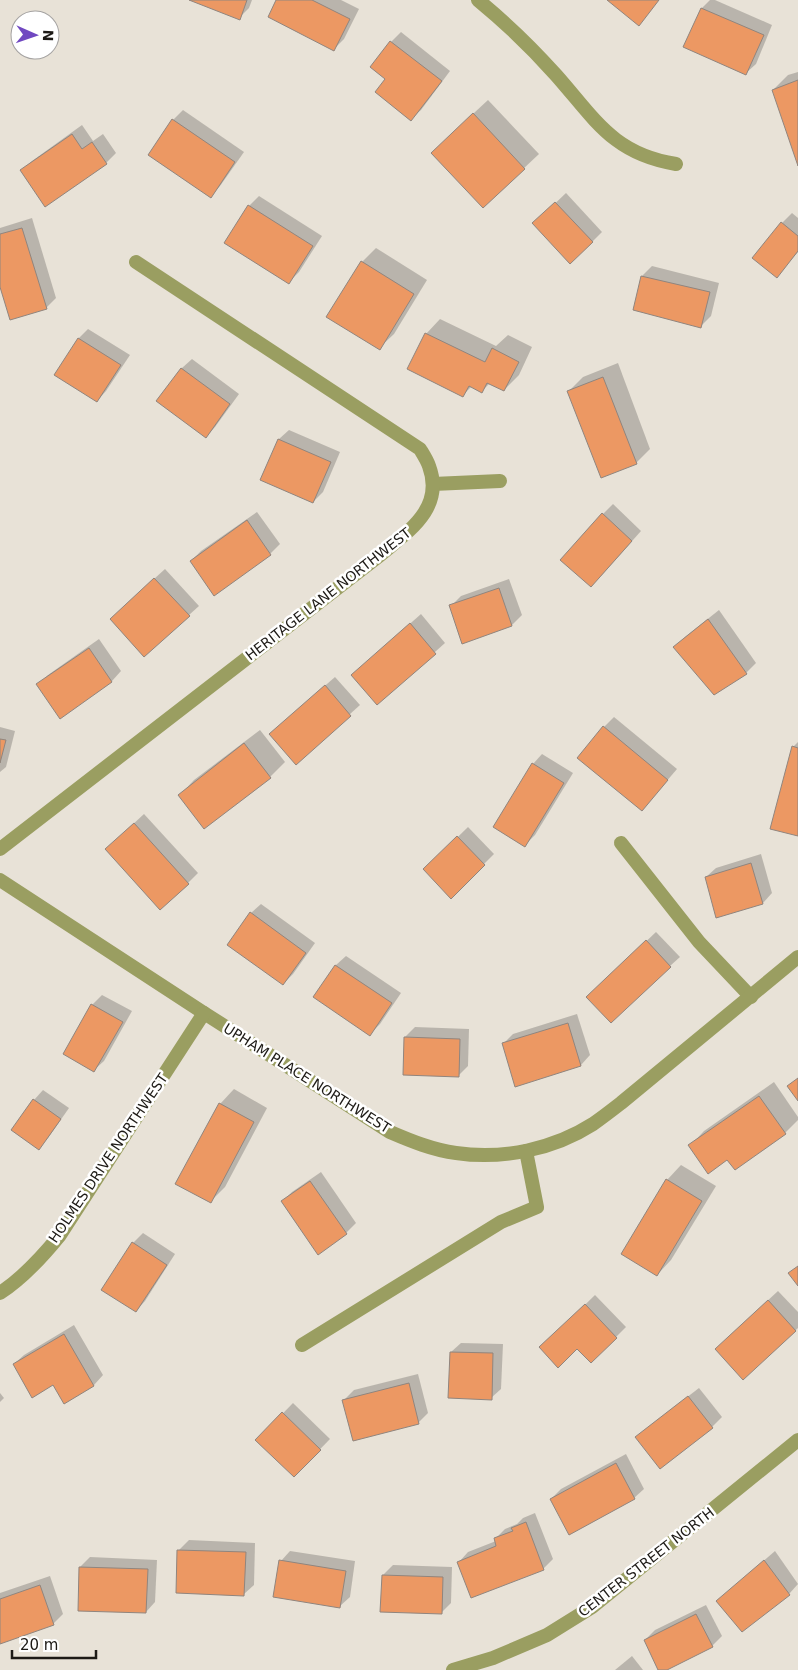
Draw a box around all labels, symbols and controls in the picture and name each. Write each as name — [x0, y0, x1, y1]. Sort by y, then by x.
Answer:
north arrow — [10, 10, 60, 60]
text: N — [40, 29, 56, 42]
street label: HERITAGE LANE NORTHWEST — [242, 524, 414, 663]
street label: UPHAM PLACE NORTHWEST — [221, 1020, 394, 1136]
street label: HOLMES DRIVE NORTHWEST — [45, 1070, 171, 1246]
street label: CENTER STREET NORTH — [575, 1504, 717, 1620]
scale bar — [12, 1628, 96, 1660]
text: 20 m — [20, 1636, 58, 1654]

